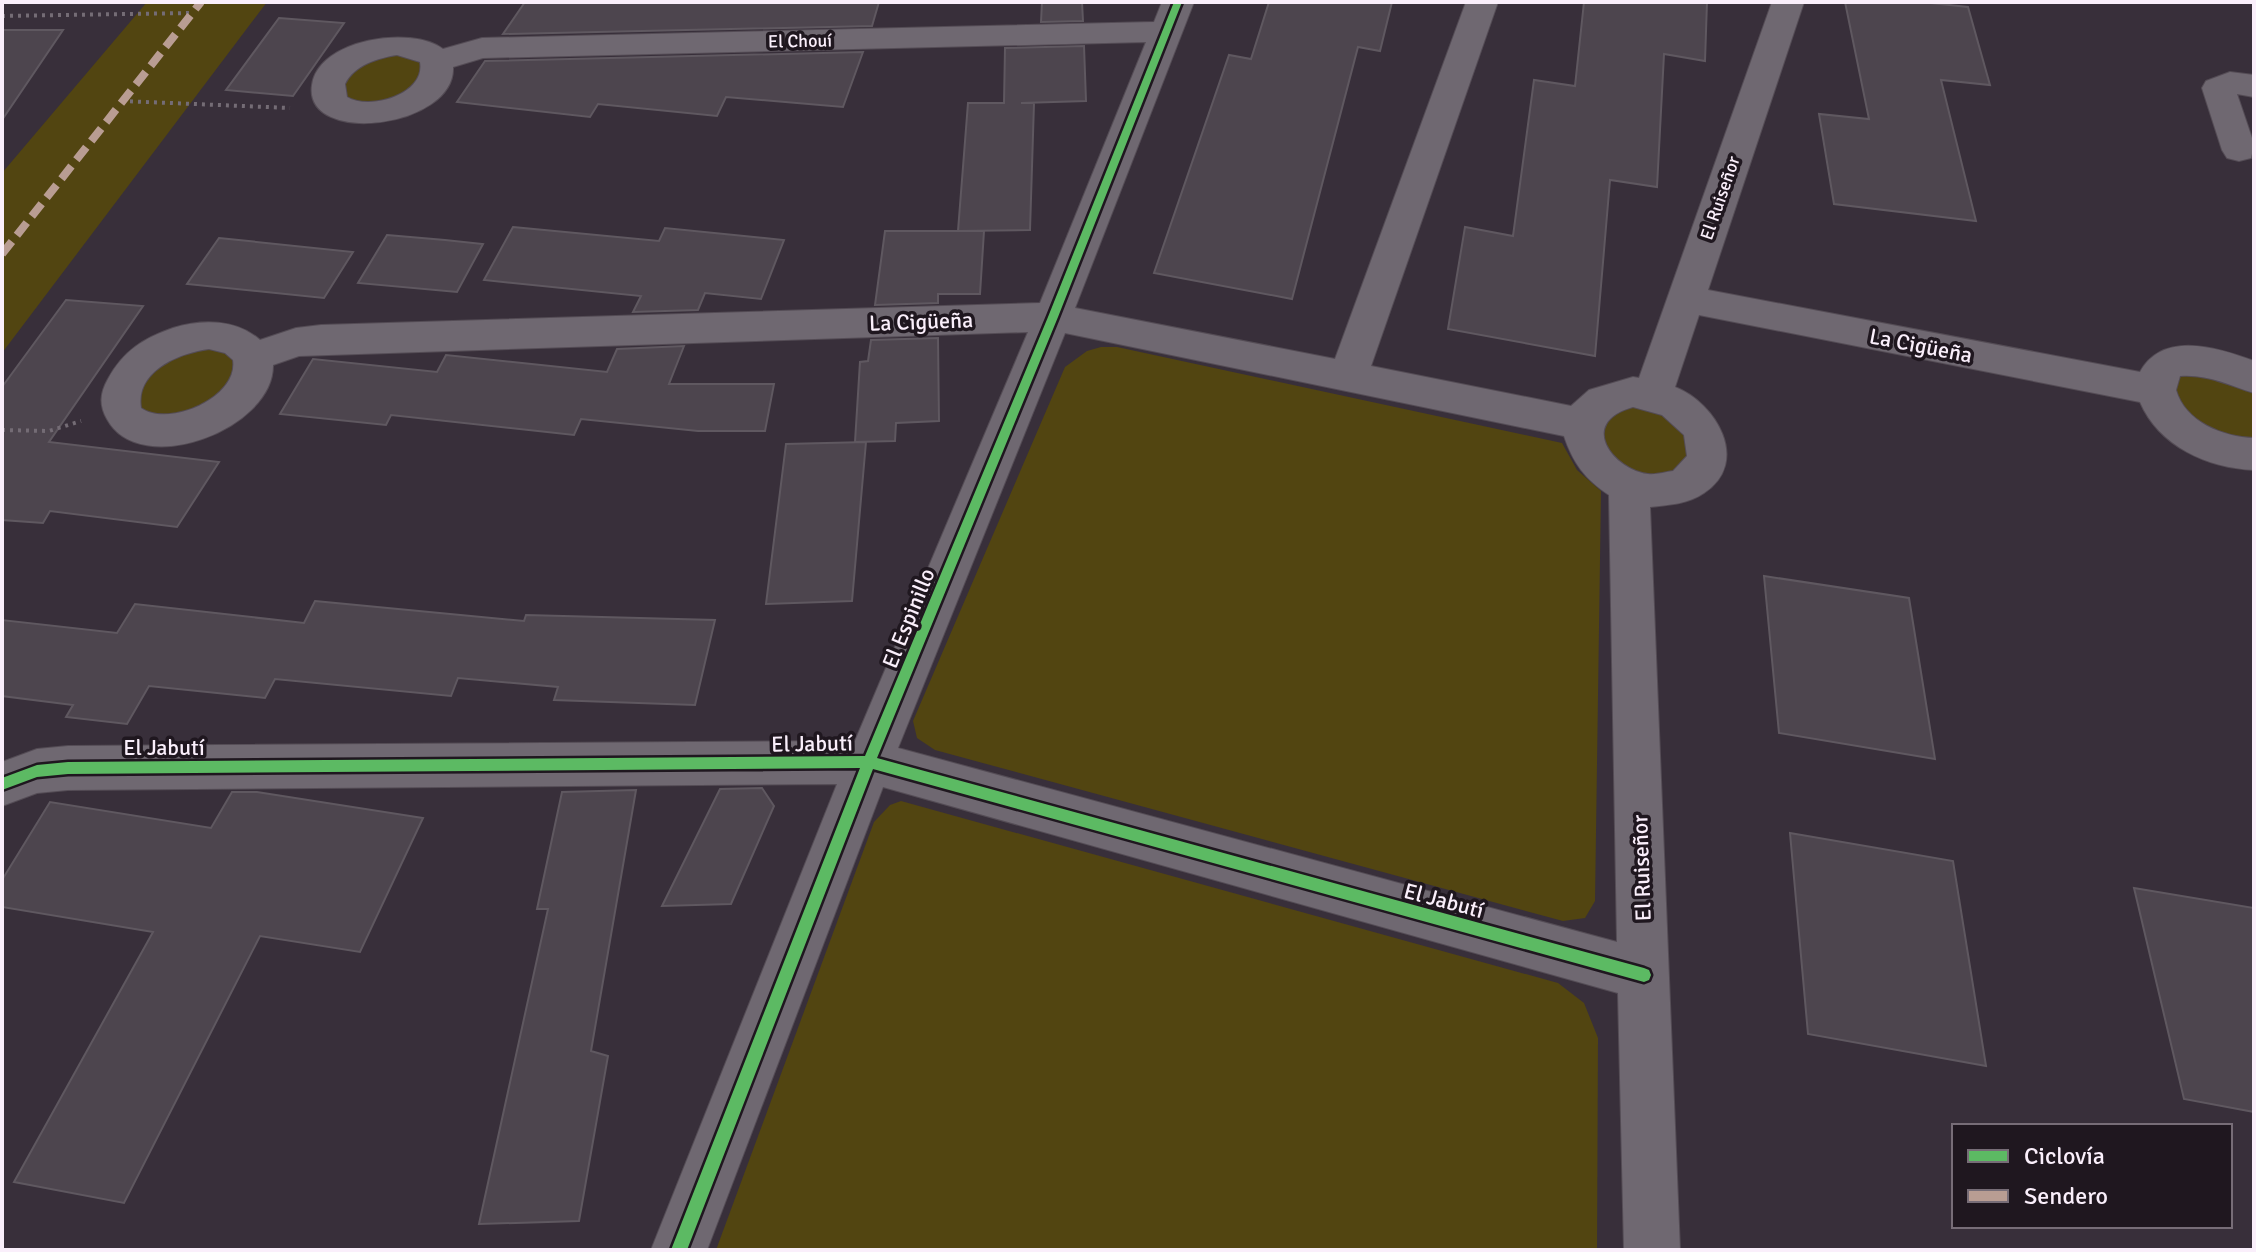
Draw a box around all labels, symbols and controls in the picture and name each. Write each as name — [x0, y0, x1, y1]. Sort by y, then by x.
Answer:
street label: El Chouí — [768, 29, 832, 53]
street label: El Ruiseñor — [1695, 153, 1745, 243]
street label: La Cigüeña — [868, 306, 974, 337]
street label: La Cigüeña — [1867, 322, 1975, 369]
street label: El Espinillo — [876, 564, 941, 672]
street label: El Jabutí — [771, 729, 853, 758]
street label: El Jabutí — [123, 734, 205, 761]
street label: El Ruiseñor — [1626, 814, 1657, 922]
street label: El Jabutí — [1401, 877, 1487, 924]
legend — [1952, 1124, 2232, 1228]
text: Ciclovía — [2024, 1141, 2105, 1171]
text: Sendero — [2024, 1181, 2108, 1211]

